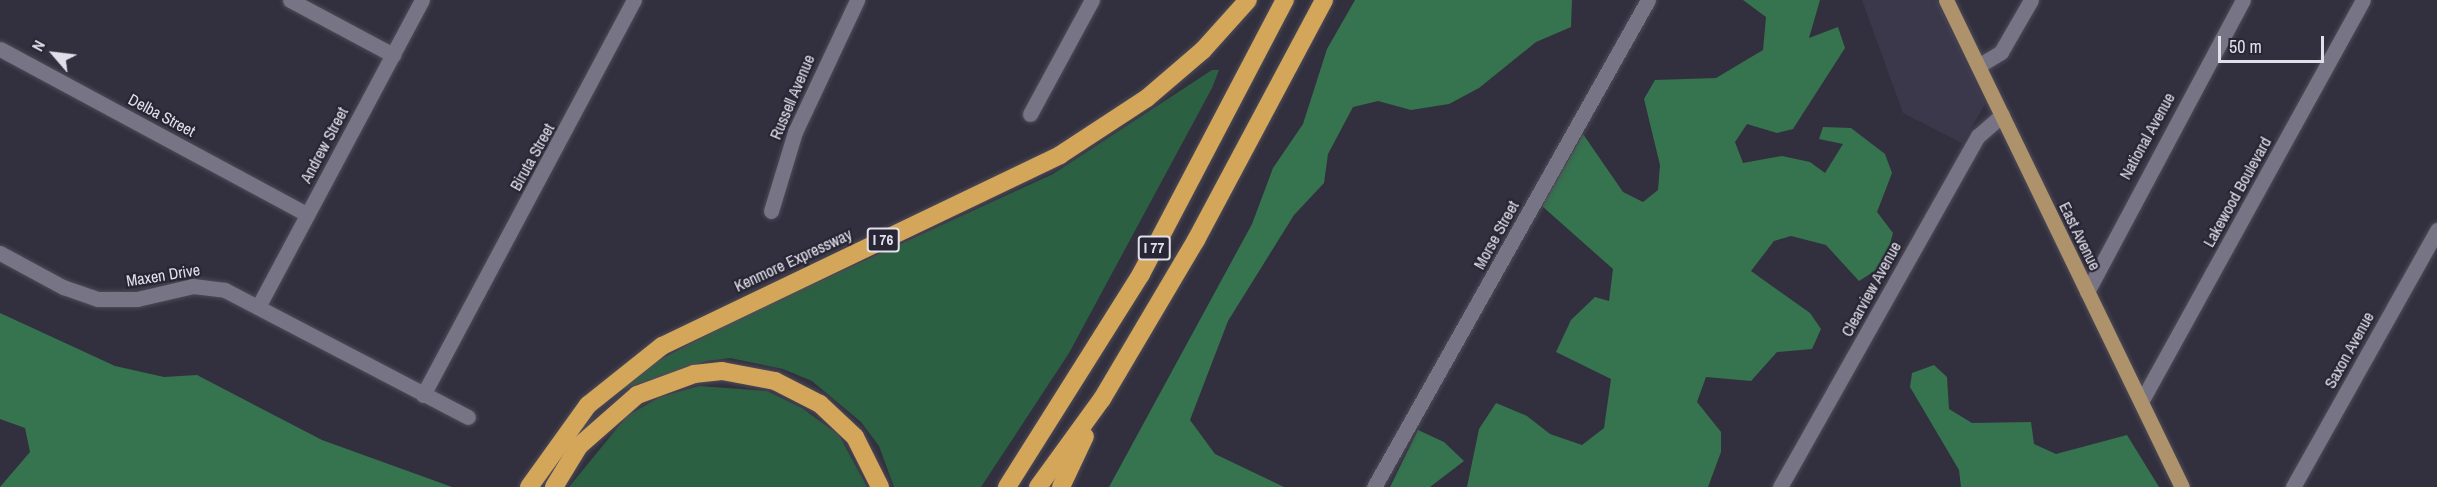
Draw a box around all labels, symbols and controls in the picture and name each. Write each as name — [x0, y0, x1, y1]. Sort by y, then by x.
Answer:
north arrow — [24, 24, 84, 84]
scale bar — [2221, 24, 2328, 62]
text: 50 m — [2229, 34, 2262, 59]
text: N — [26, 36, 50, 55]
street label: Russell Avenue — [765, 51, 819, 143]
street label: Delba Street — [125, 89, 199, 141]
street label: National Avenue — [2115, 89, 2179, 183]
street label: Andrew Street — [296, 104, 352, 186]
street label: Biruta Street — [506, 120, 558, 194]
street label: Lakewood Boulevard — [2199, 134, 2275, 250]
street label: Morse Street — [1469, 198, 1523, 272]
street label: East Avenue — [2055, 198, 2105, 274]
street label: Kenmore Expressway — [731, 224, 855, 296]
road number: I 76 — [866, 228, 900, 252]
road number: I 77 — [1138, 236, 1170, 260]
street label: Clearview Avenue — [1837, 238, 1905, 340]
street label: Maxen Drive — [125, 260, 201, 290]
street label: Saxon Avenue — [2320, 308, 2378, 392]

